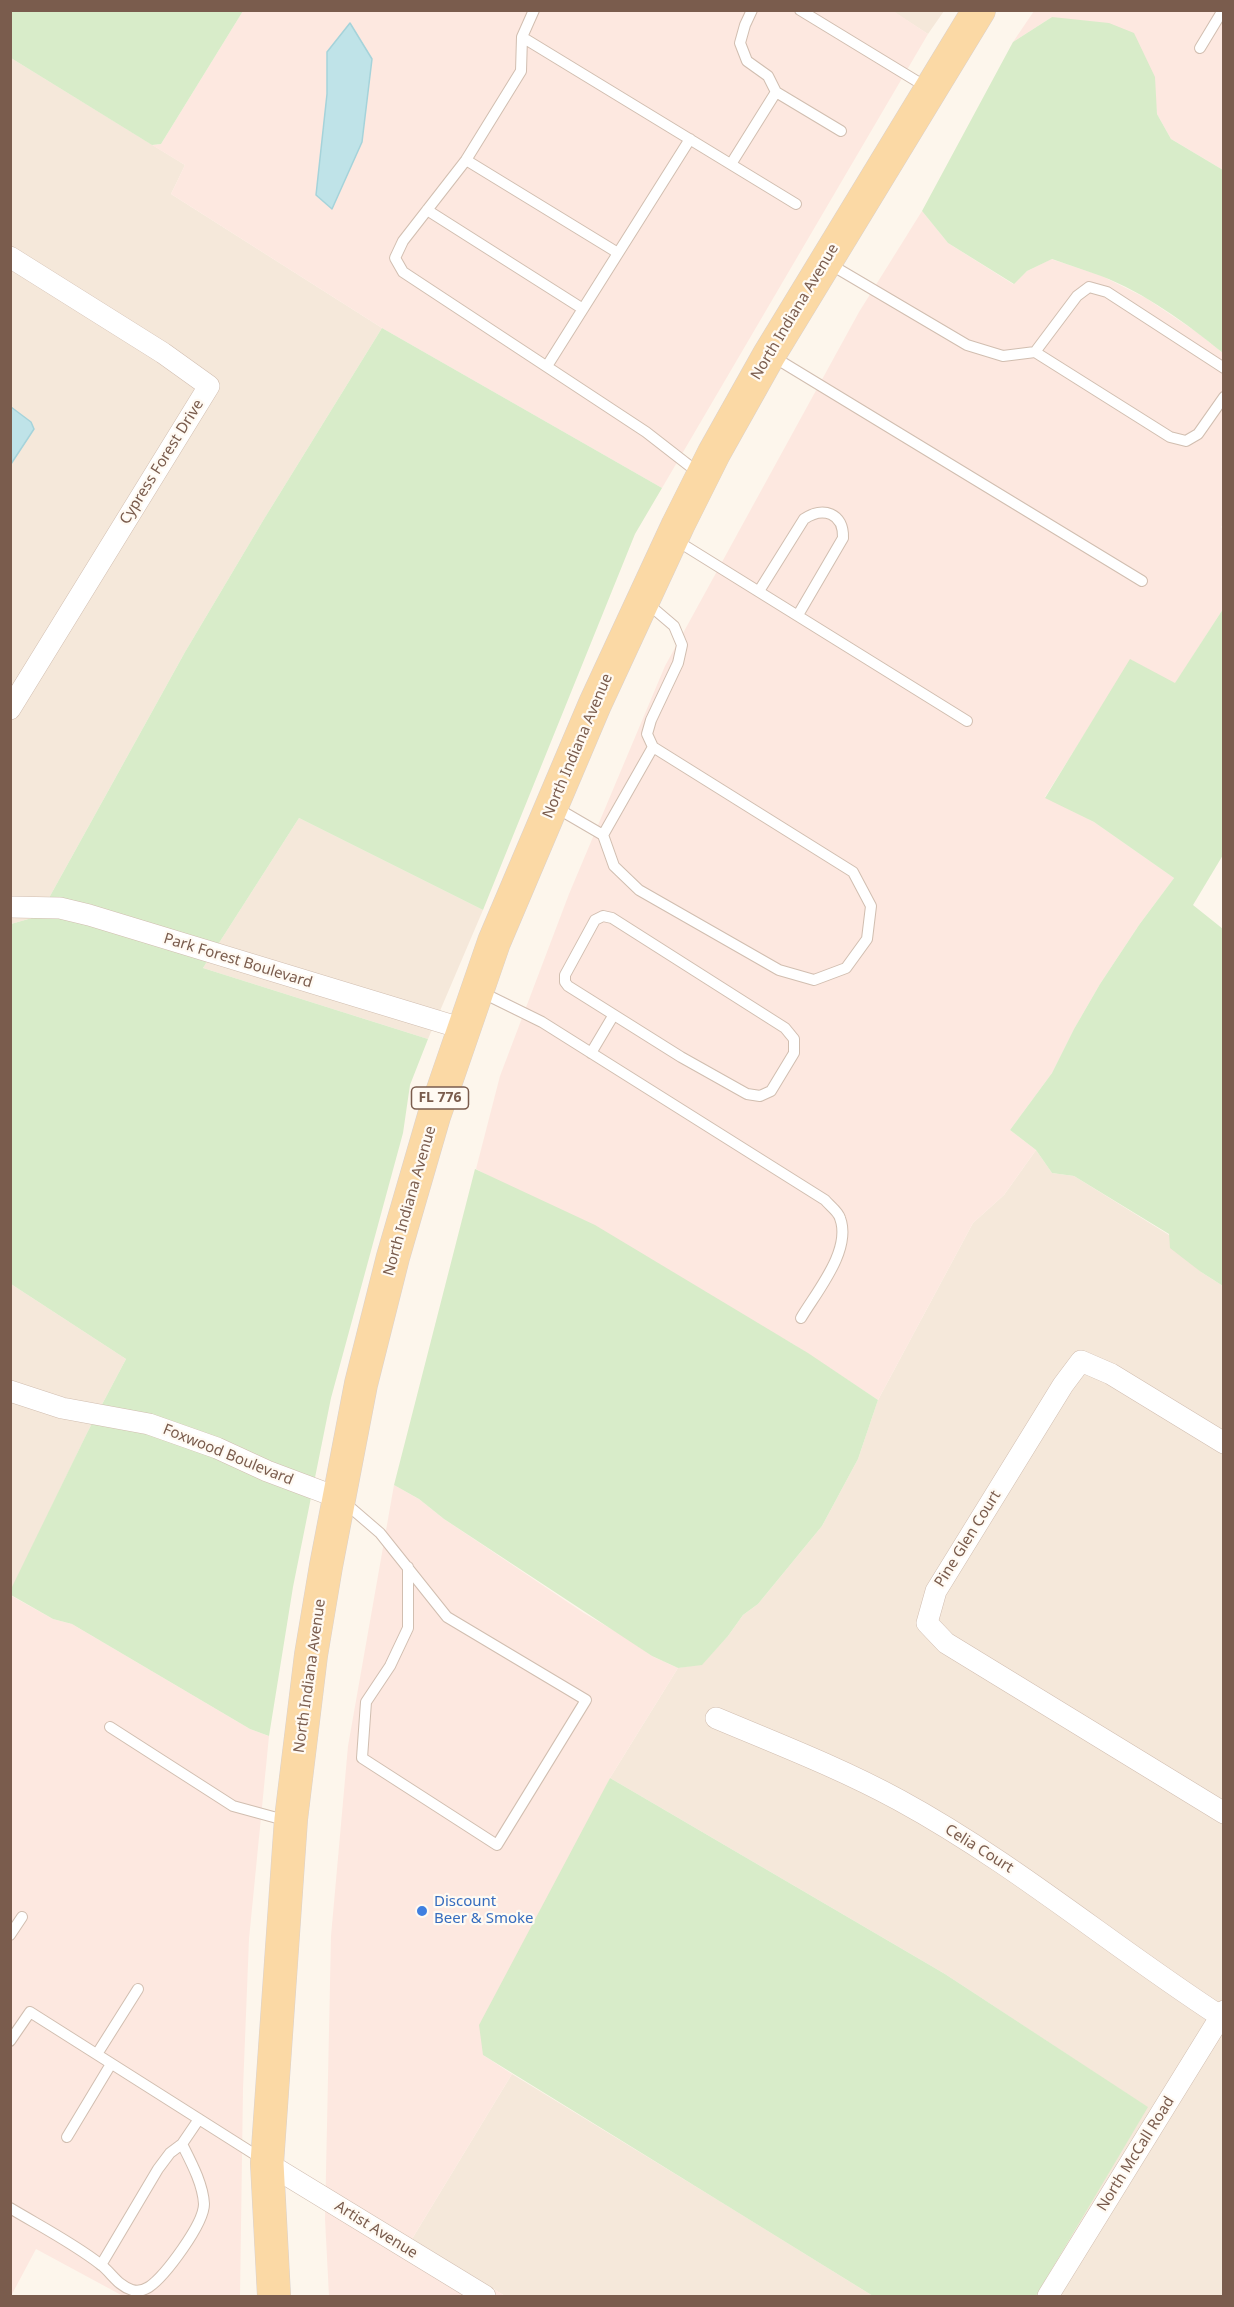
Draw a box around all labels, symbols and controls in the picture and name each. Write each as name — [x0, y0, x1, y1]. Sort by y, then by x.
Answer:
street label: North Indiana Avenue — [747, 241, 843, 383]
street label: Cypress Forest Drive — [116, 396, 208, 528]
street label: North Indiana Avenue — [539, 671, 617, 821]
street label: Park Forest Boulevard — [161, 930, 315, 992]
road number: FL 776 — [412, 1087, 468, 1109]
street label: North Indiana Avenue — [380, 1124, 440, 1278]
street label: Foxwood Boulevard — [160, 1421, 296, 1489]
street label: Pine Glen Court — [931, 1487, 1005, 1591]
street label: North Indiana Avenue — [290, 1598, 330, 1754]
street label: Celia Court — [941, 1821, 1017, 1877]
place label: Discount Beer & Smoke — [434, 1893, 533, 1928]
marker: Discount Beer & Smoke — [415, 1904, 429, 1918]
street label: North McCall Road — [1093, 2093, 1179, 2215]
street label: Artist Avenue — [331, 2197, 421, 2263]

